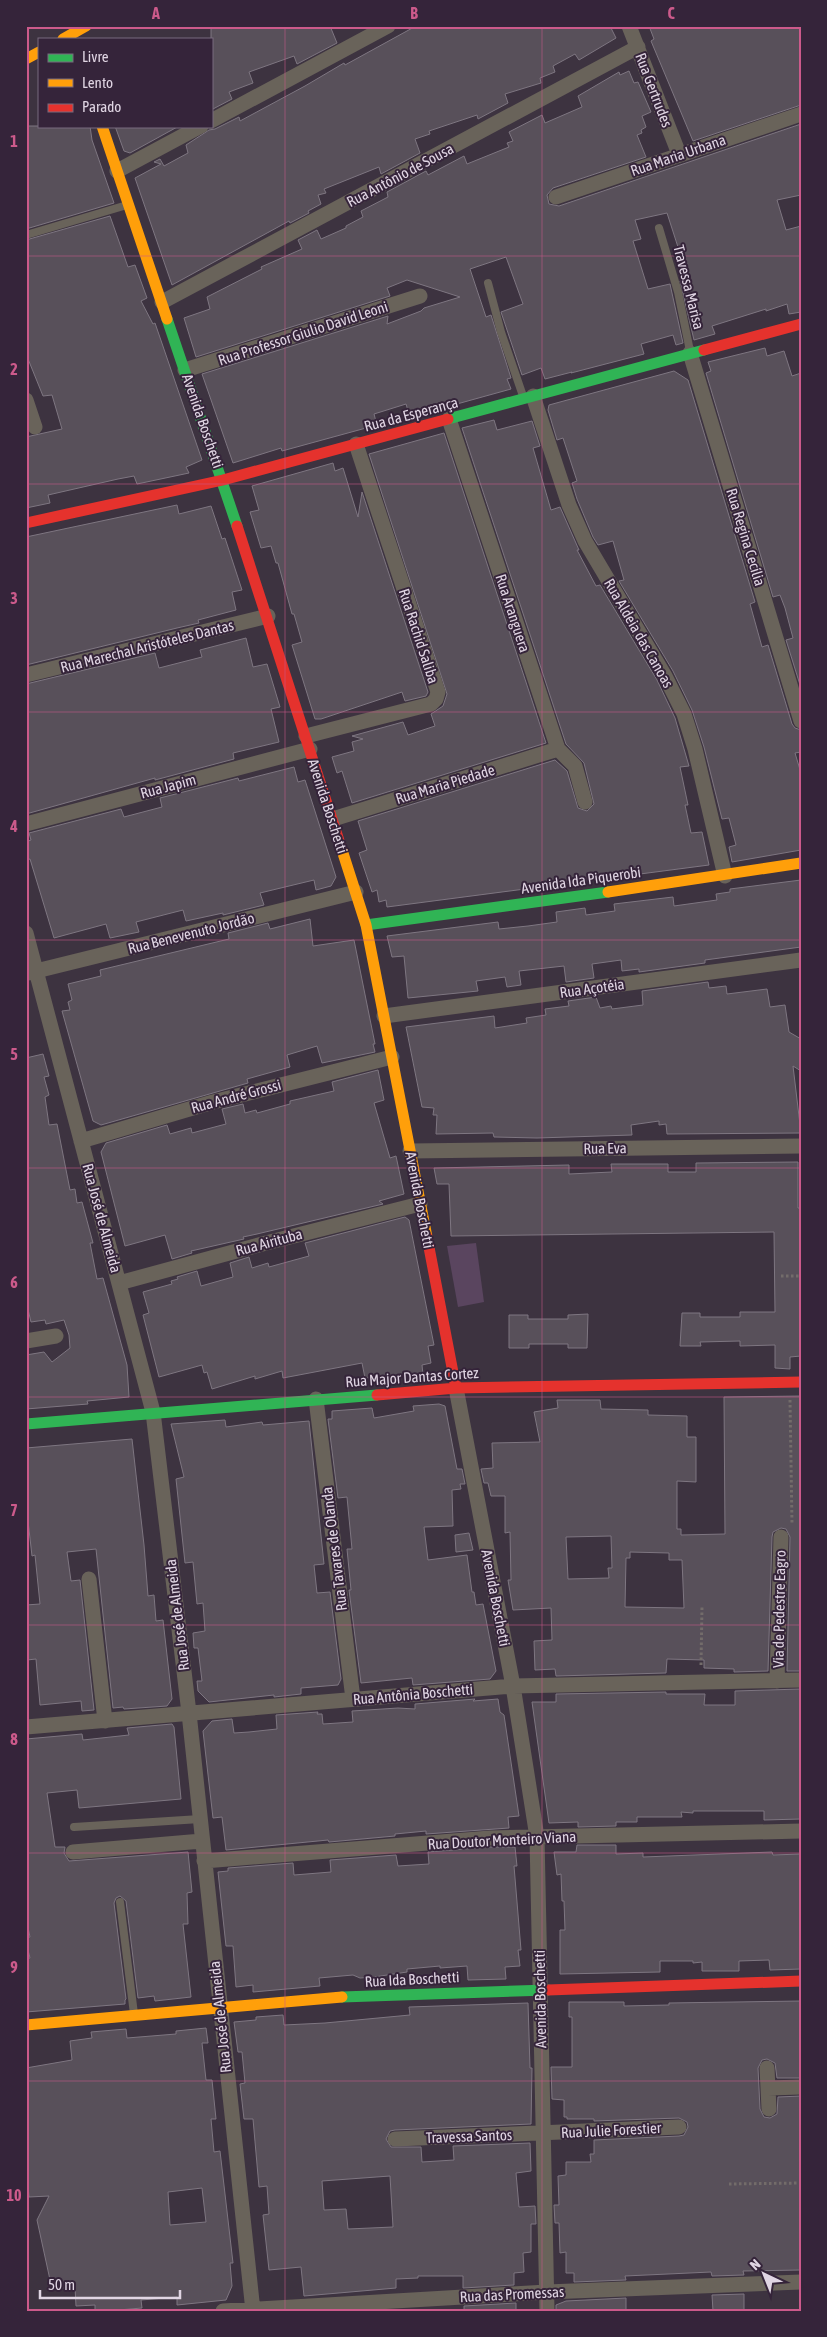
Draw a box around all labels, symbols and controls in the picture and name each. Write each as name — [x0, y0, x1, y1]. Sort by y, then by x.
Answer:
text: A — [151, 4, 160, 22]
text: B — [410, 4, 418, 22]
text: C — [667, 4, 675, 22]
legend — [38, 38, 212, 128]
text: Livre — [82, 48, 109, 65]
street label: Rua Gertrudes — [632, 51, 676, 129]
text: Lento — [82, 74, 113, 91]
text: Parado — [82, 98, 121, 115]
street label: Rua Maria Urbana — [628, 131, 728, 179]
text: 1 — [10, 132, 18, 150]
street label: Rua Antônio de Sousa — [344, 140, 456, 210]
street label: Travessa Marisa — [670, 243, 708, 331]
street label: Rua Professor Giulio David Leoni — [216, 298, 390, 368]
text: 2 — [10, 360, 18, 378]
street label: Avenida Boschetti — [179, 372, 227, 470]
street label: Rua da Esperança — [362, 393, 460, 435]
street label: Rua Regina Cecília — [723, 486, 769, 588]
street label: Rua Aranguera — [492, 572, 534, 654]
street label: Rua Aldeia das Canoas — [601, 575, 677, 691]
street label: Rua Rachid Saliba — [396, 587, 442, 685]
text: 3 — [10, 589, 18, 607]
street label: Rua Marechal Aristóteles Dantas — [59, 616, 235, 676]
street label: Avenida Boschetti — [305, 757, 351, 855]
street label: Rua Maria Piedade — [393, 761, 497, 807]
street label: Rua Japim — [138, 770, 198, 802]
text: 4 — [9, 817, 18, 835]
street label: Avenida Ida Piquerobi — [520, 863, 642, 897]
street label: Rua Benevenuto Jordão — [126, 909, 256, 957]
street label: Rua Açotéia — [559, 975, 625, 1001]
text: 5 — [10, 1045, 18, 1063]
street label: Rua André Grossi — [189, 1076, 283, 1116]
street label: Rua Eva — [583, 1139, 627, 1157]
street label: Avenida Boschetti — [402, 1150, 438, 1250]
street label: Rua José de Almeida — [79, 1162, 125, 1274]
street label: Rua Airituba — [234, 1225, 304, 1259]
text: 6 — [10, 1273, 18, 1291]
street label: Rua Major Dantas Cortez — [345, 1364, 480, 1390]
street label: Rua Tavares de Olanda — [318, 1486, 350, 1612]
text: 7 — [10, 1501, 18, 1519]
street label: Avenida Boschetti — [478, 1548, 514, 1648]
street label: Via de Pedestre Eagro — [769, 1550, 789, 1668]
street label: Rua José de Almeida — [162, 1558, 192, 1672]
street label: Rua Antônia Boschetti — [352, 1680, 474, 1708]
text: 8 — [10, 1730, 18, 1748]
street label: Rua Doutor Monteiro Viana — [427, 1828, 577, 1852]
street label: Avenida Boschetti — [531, 1950, 549, 2048]
text: 9 — [10, 1958, 18, 1976]
street label: Rua José de Almeida — [206, 1960, 234, 2074]
street label: Rua Ida Boschetti — [364, 1968, 460, 1990]
street label: Rua Julie Forestier — [560, 2119, 662, 2141]
street label: Travessa Santos — [426, 2126, 512, 2146]
text: 10 — [6, 2186, 22, 2204]
north arrow — [740, 2250, 790, 2300]
text: N — [747, 2256, 764, 2273]
scale bar — [40, 2267, 180, 2299]
text: 50 m — [48, 2276, 75, 2293]
street label: Rua das Promessas — [459, 2283, 565, 2305]

